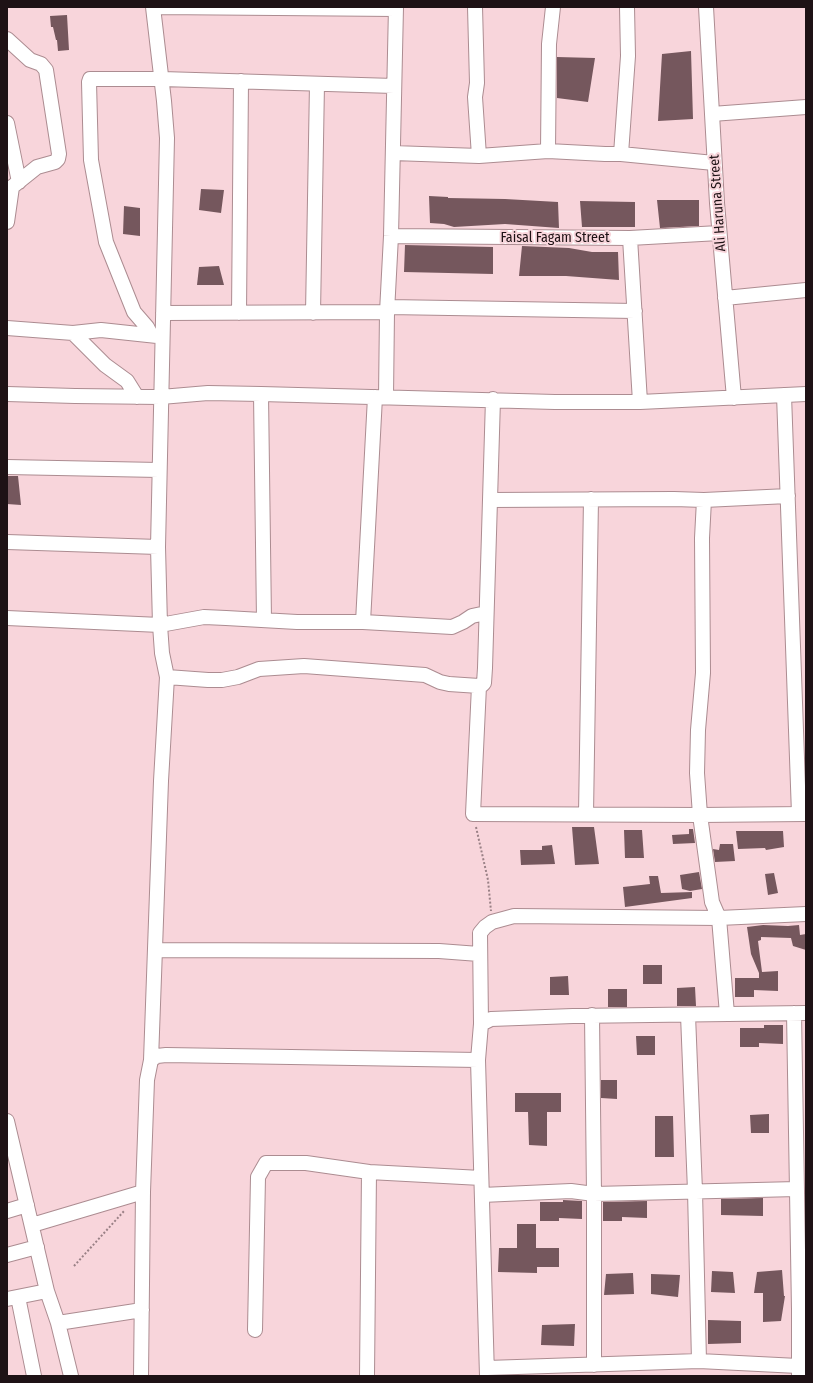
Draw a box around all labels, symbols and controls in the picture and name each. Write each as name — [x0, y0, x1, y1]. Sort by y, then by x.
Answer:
street label: Ali Haruna Street — [706, 154, 730, 252]
street label: Faisal Fagam Street — [501, 230, 609, 246]

